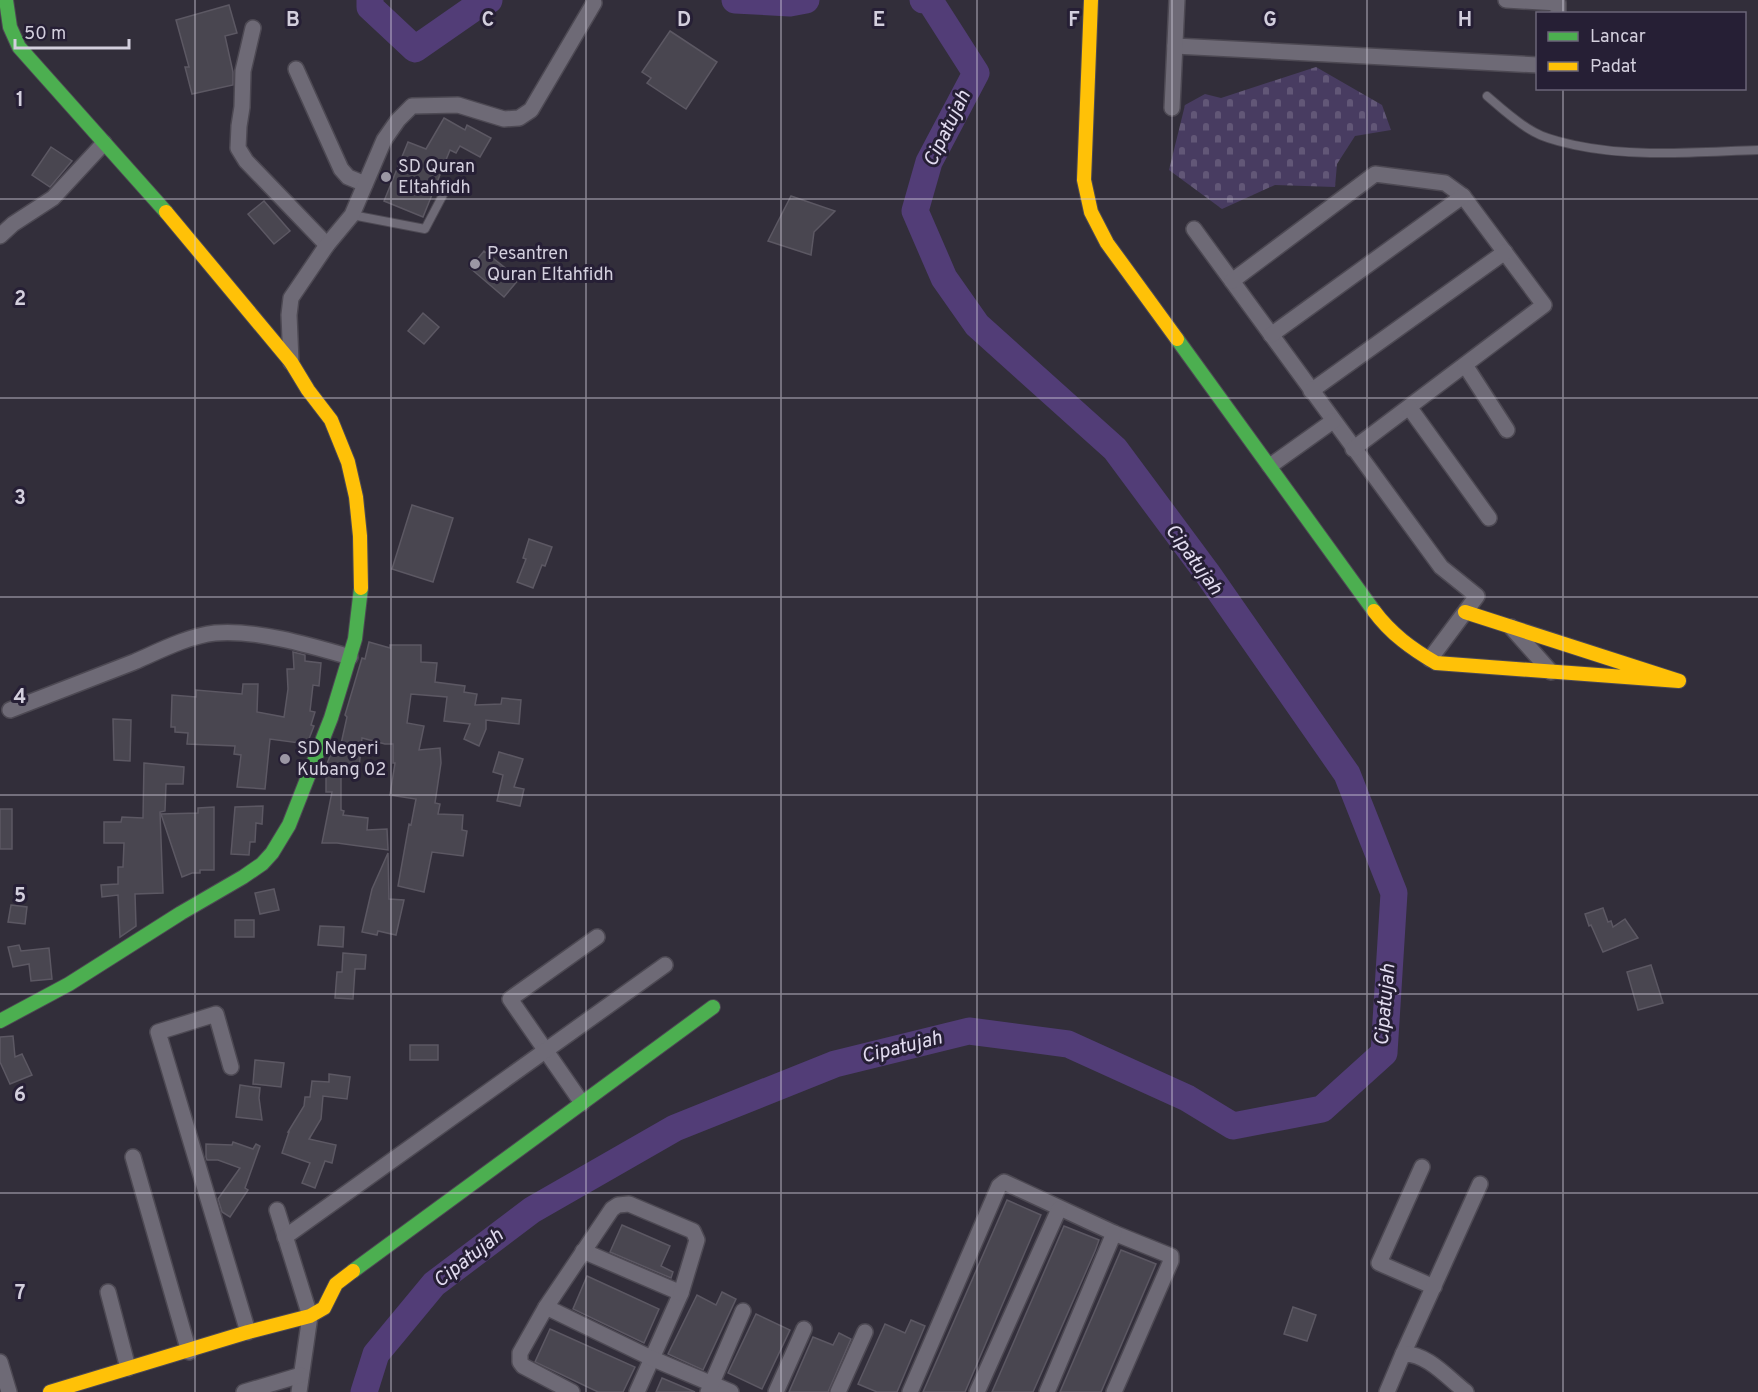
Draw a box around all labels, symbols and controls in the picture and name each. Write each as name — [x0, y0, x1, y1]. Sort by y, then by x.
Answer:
text: B — [286, 8, 300, 34]
text: C — [482, 8, 494, 34]
text: D — [677, 8, 691, 34]
text: E — [873, 8, 885, 34]
text: F — [1068, 8, 1080, 34]
text: G — [1263, 8, 1277, 34]
text: H — [1458, 8, 1472, 34]
scale bar — [15, 12, 129, 50]
legend — [1536, 12, 1746, 90]
text: 50 m — [24, 23, 66, 46]
text: Lancar — [1590, 26, 1646, 49]
text: Padat — [1590, 56, 1637, 79]
water label: Cipatujah — [918, 86, 978, 172]
text: 1 — [16, 88, 24, 114]
place label: SD Quran Eltahfidh — [398, 156, 475, 200]
marker: SD Quran Eltahfidh — [379, 170, 393, 184]
place label: Pesantren Quran Eltahfidh — [487, 243, 614, 287]
marker: Pesantren Quran Eltahfidh — [468, 257, 482, 271]
text: 2 — [14, 287, 26, 313]
text: 3 — [14, 486, 26, 512]
water label: Cipatujah — [1158, 519, 1228, 601]
text: 4 — [14, 685, 26, 711]
place label: SD Negeri Kubang 02 — [297, 738, 386, 782]
marker: SD Negeri Kubang 02 — [278, 752, 292, 766]
text: 5 — [14, 884, 26, 910]
water label: Cipatujah — [1369, 963, 1403, 1047]
water label: Cipatujah — [859, 1025, 945, 1071]
text: 6 — [14, 1083, 26, 1109]
water label: Cipatujah — [429, 1223, 509, 1295]
text: 7 — [15, 1281, 25, 1307]

